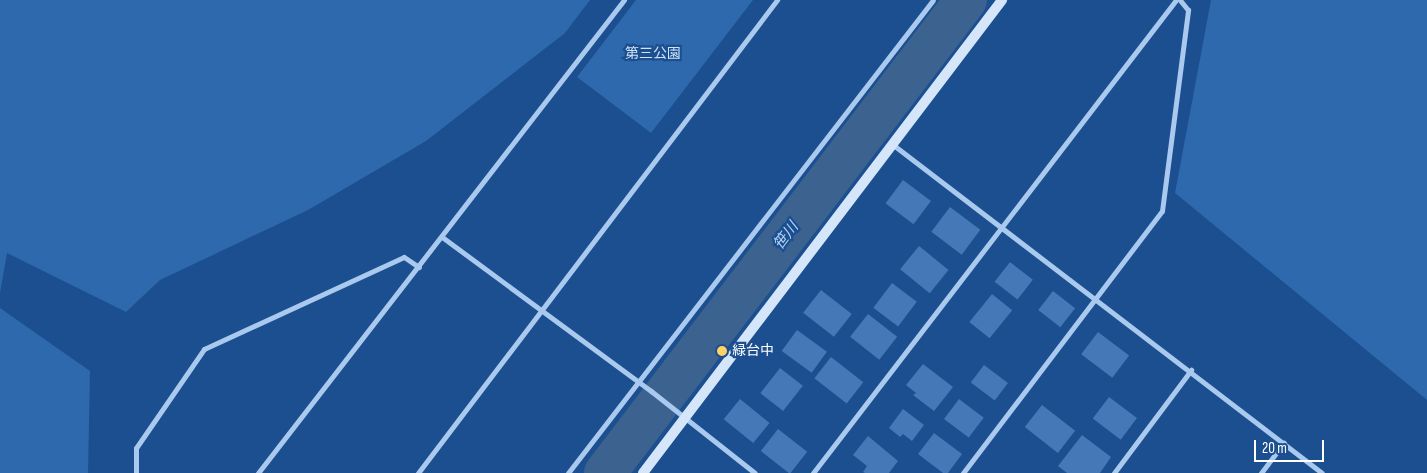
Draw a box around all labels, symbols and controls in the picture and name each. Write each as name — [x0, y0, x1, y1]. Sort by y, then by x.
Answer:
park label: 第三公園 — [625, 46, 681, 62]
water label: 笹川 — [770, 219, 802, 253]
place label: 緑台中 — [732, 343, 774, 359]
marker: 緑台中 — [716, 345, 728, 357]
scale bar — [1257, 430, 1327, 462]
text: 20 m — [1262, 439, 1287, 458]

